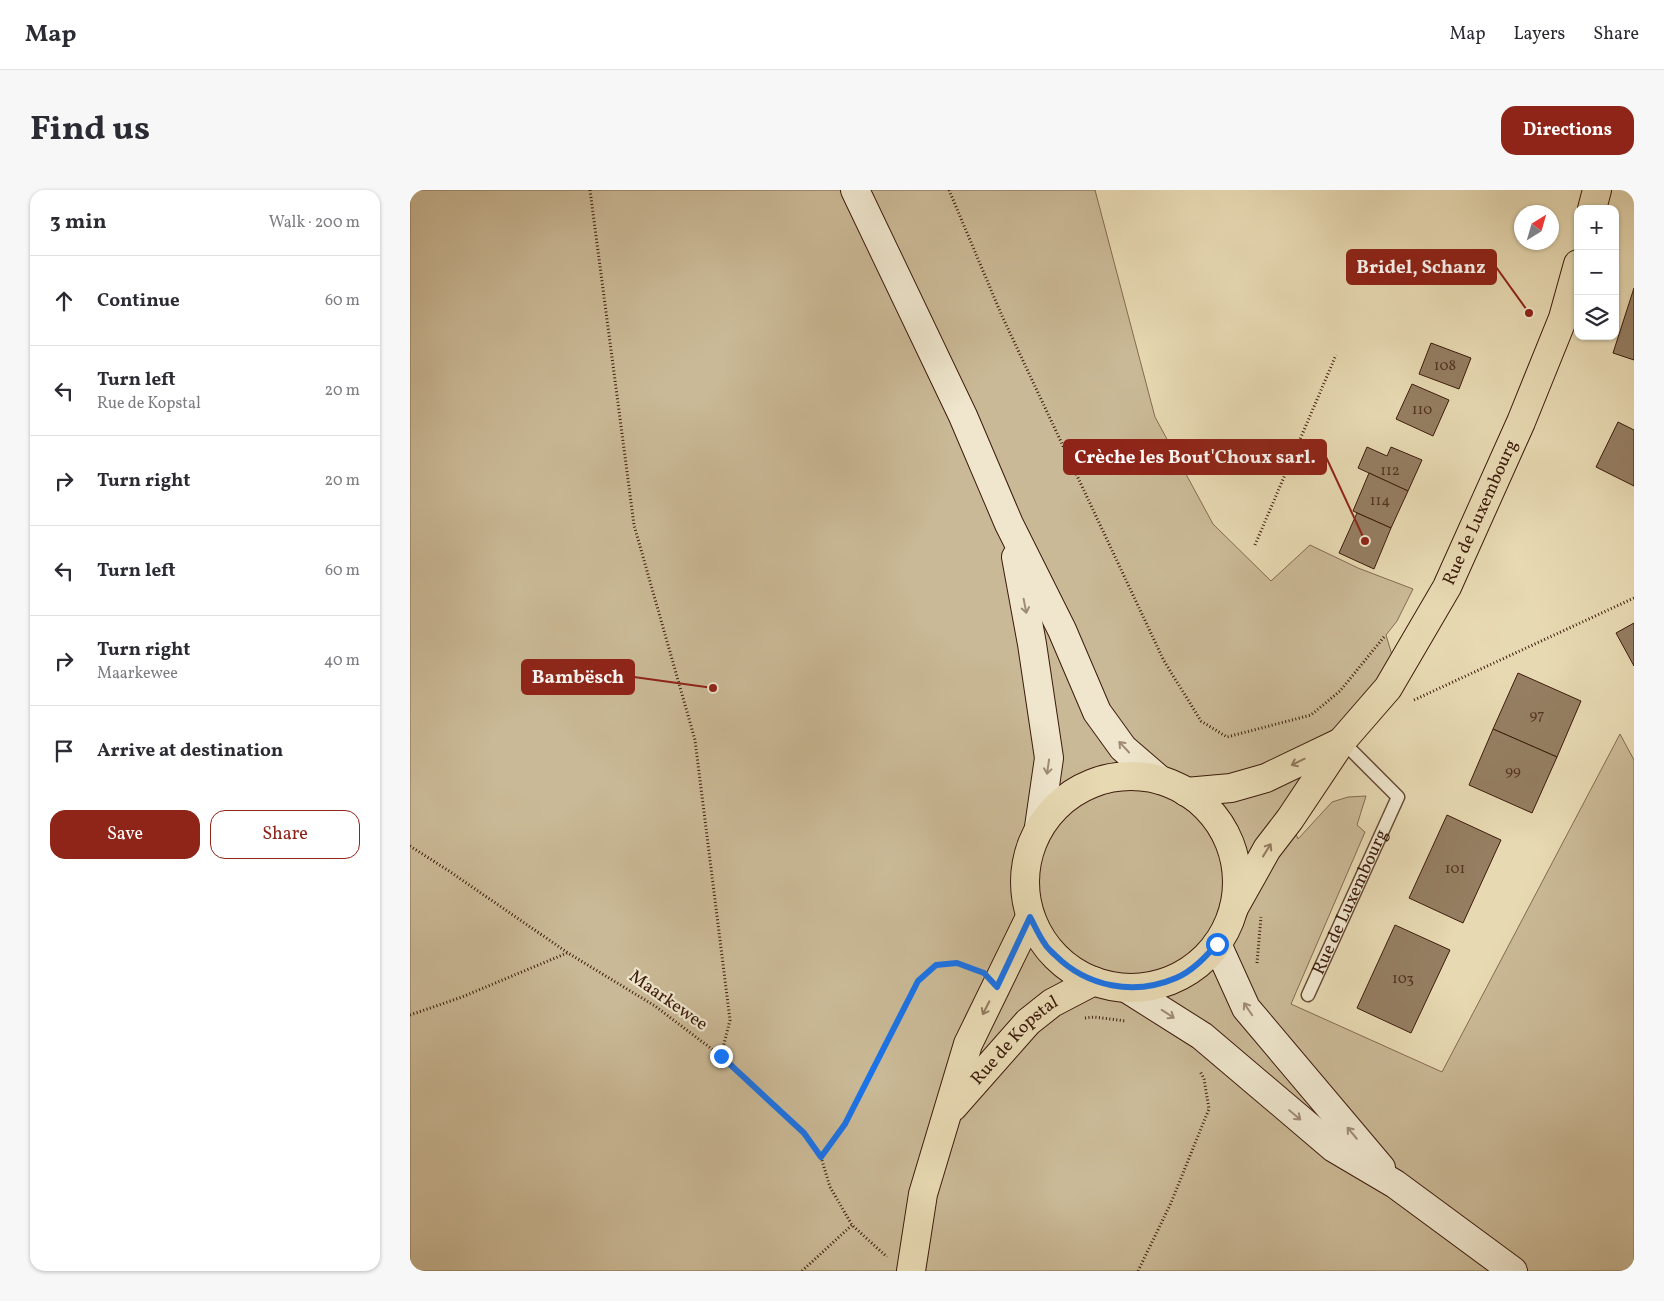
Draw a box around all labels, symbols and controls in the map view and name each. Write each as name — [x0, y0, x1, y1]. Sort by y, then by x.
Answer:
text: Map — [25, 18, 76, 52]
text: Map — [1449, 22, 1485, 47]
text: Layers — [1513, 22, 1565, 47]
text: Share — [1593, 22, 1639, 47]
text: Find us — [30, 106, 150, 154]
button: Directions — [1501, 106, 1634, 155]
north arrow — [1514, 205, 1559, 250]
map controls — [1574, 205, 1619, 340]
button: + — [1574, 205, 1619, 250]
text: 3 min — [50, 208, 106, 237]
text: Walk · 200 m — [269, 212, 360, 234]
callout: Bridel, Schanz — [1347, 250, 1496, 284]
button: − — [1574, 250, 1619, 295]
text: Bridel, Schanz — [1356, 255, 1486, 281]
icon: ahead — [50, 287, 78, 315]
text: Continue — [97, 288, 180, 314]
text: 60 m — [325, 290, 360, 312]
button: layers — [1574, 295, 1619, 340]
house number: 108 — [1434, 356, 1456, 377]
text: Turn left — [97, 367, 176, 393]
icon: left — [50, 377, 78, 405]
text: 20 m — [325, 380, 360, 402]
text: Rue de Kopstal — [97, 393, 201, 415]
house number: 110 — [1412, 400, 1432, 421]
street label: Rue de Luxembourg — [1437, 436, 1524, 589]
callout: Crèche les Bout'Choux sarl. — [1064, 440, 1326, 474]
text: Crèche les Bout'Choux sarl. — [1074, 445, 1316, 471]
house number: 112 — [1380, 461, 1400, 482]
icon: right — [50, 467, 78, 495]
text: Turn right — [97, 468, 190, 494]
text: 20 m — [325, 470, 360, 492]
house number: 114 — [1370, 491, 1390, 512]
icon: left — [50, 557, 78, 585]
text: Turn left — [97, 558, 176, 584]
text: 60 m — [325, 560, 360, 582]
one-way arrow — [1021, 598, 1030, 614]
text: Turn right — [97, 637, 190, 663]
icon: right — [50, 647, 78, 675]
text: 40 m — [324, 650, 360, 672]
callout: Bambësch — [522, 660, 634, 694]
text: Maarkewee — [97, 663, 178, 685]
text: Bambësch — [532, 665, 624, 691]
house number: 97 — [1529, 705, 1545, 726]
icon: arrive — [50, 737, 78, 765]
text: Arrive at destination — [97, 738, 283, 764]
one-way arrow — [1118, 740, 1130, 753]
one-way arrow — [1291, 757, 1306, 767]
one-way arrow — [1043, 758, 1053, 774]
house number: 99 — [1505, 761, 1521, 782]
button: Save — [50, 810, 200, 859]
button: Share — [210, 810, 360, 859]
street label: Rue de Luxembourg — [1306, 825, 1394, 979]
one-way arrow — [1262, 844, 1272, 858]
house number: 101 — [1445, 859, 1465, 880]
route start — [1206, 933, 1229, 956]
street label: Maarkewee — [624, 965, 712, 1037]
house number: 103 — [1392, 969, 1414, 990]
street label: Rue de Kopstal — [965, 989, 1063, 1091]
one-way arrow — [981, 1000, 990, 1015]
one-way arrow — [1243, 1002, 1253, 1016]
one-way arrow — [1160, 1009, 1174, 1019]
route end — [710, 1045, 733, 1068]
one-way arrow — [1288, 1109, 1301, 1121]
one-way arrow — [1347, 1127, 1358, 1140]

